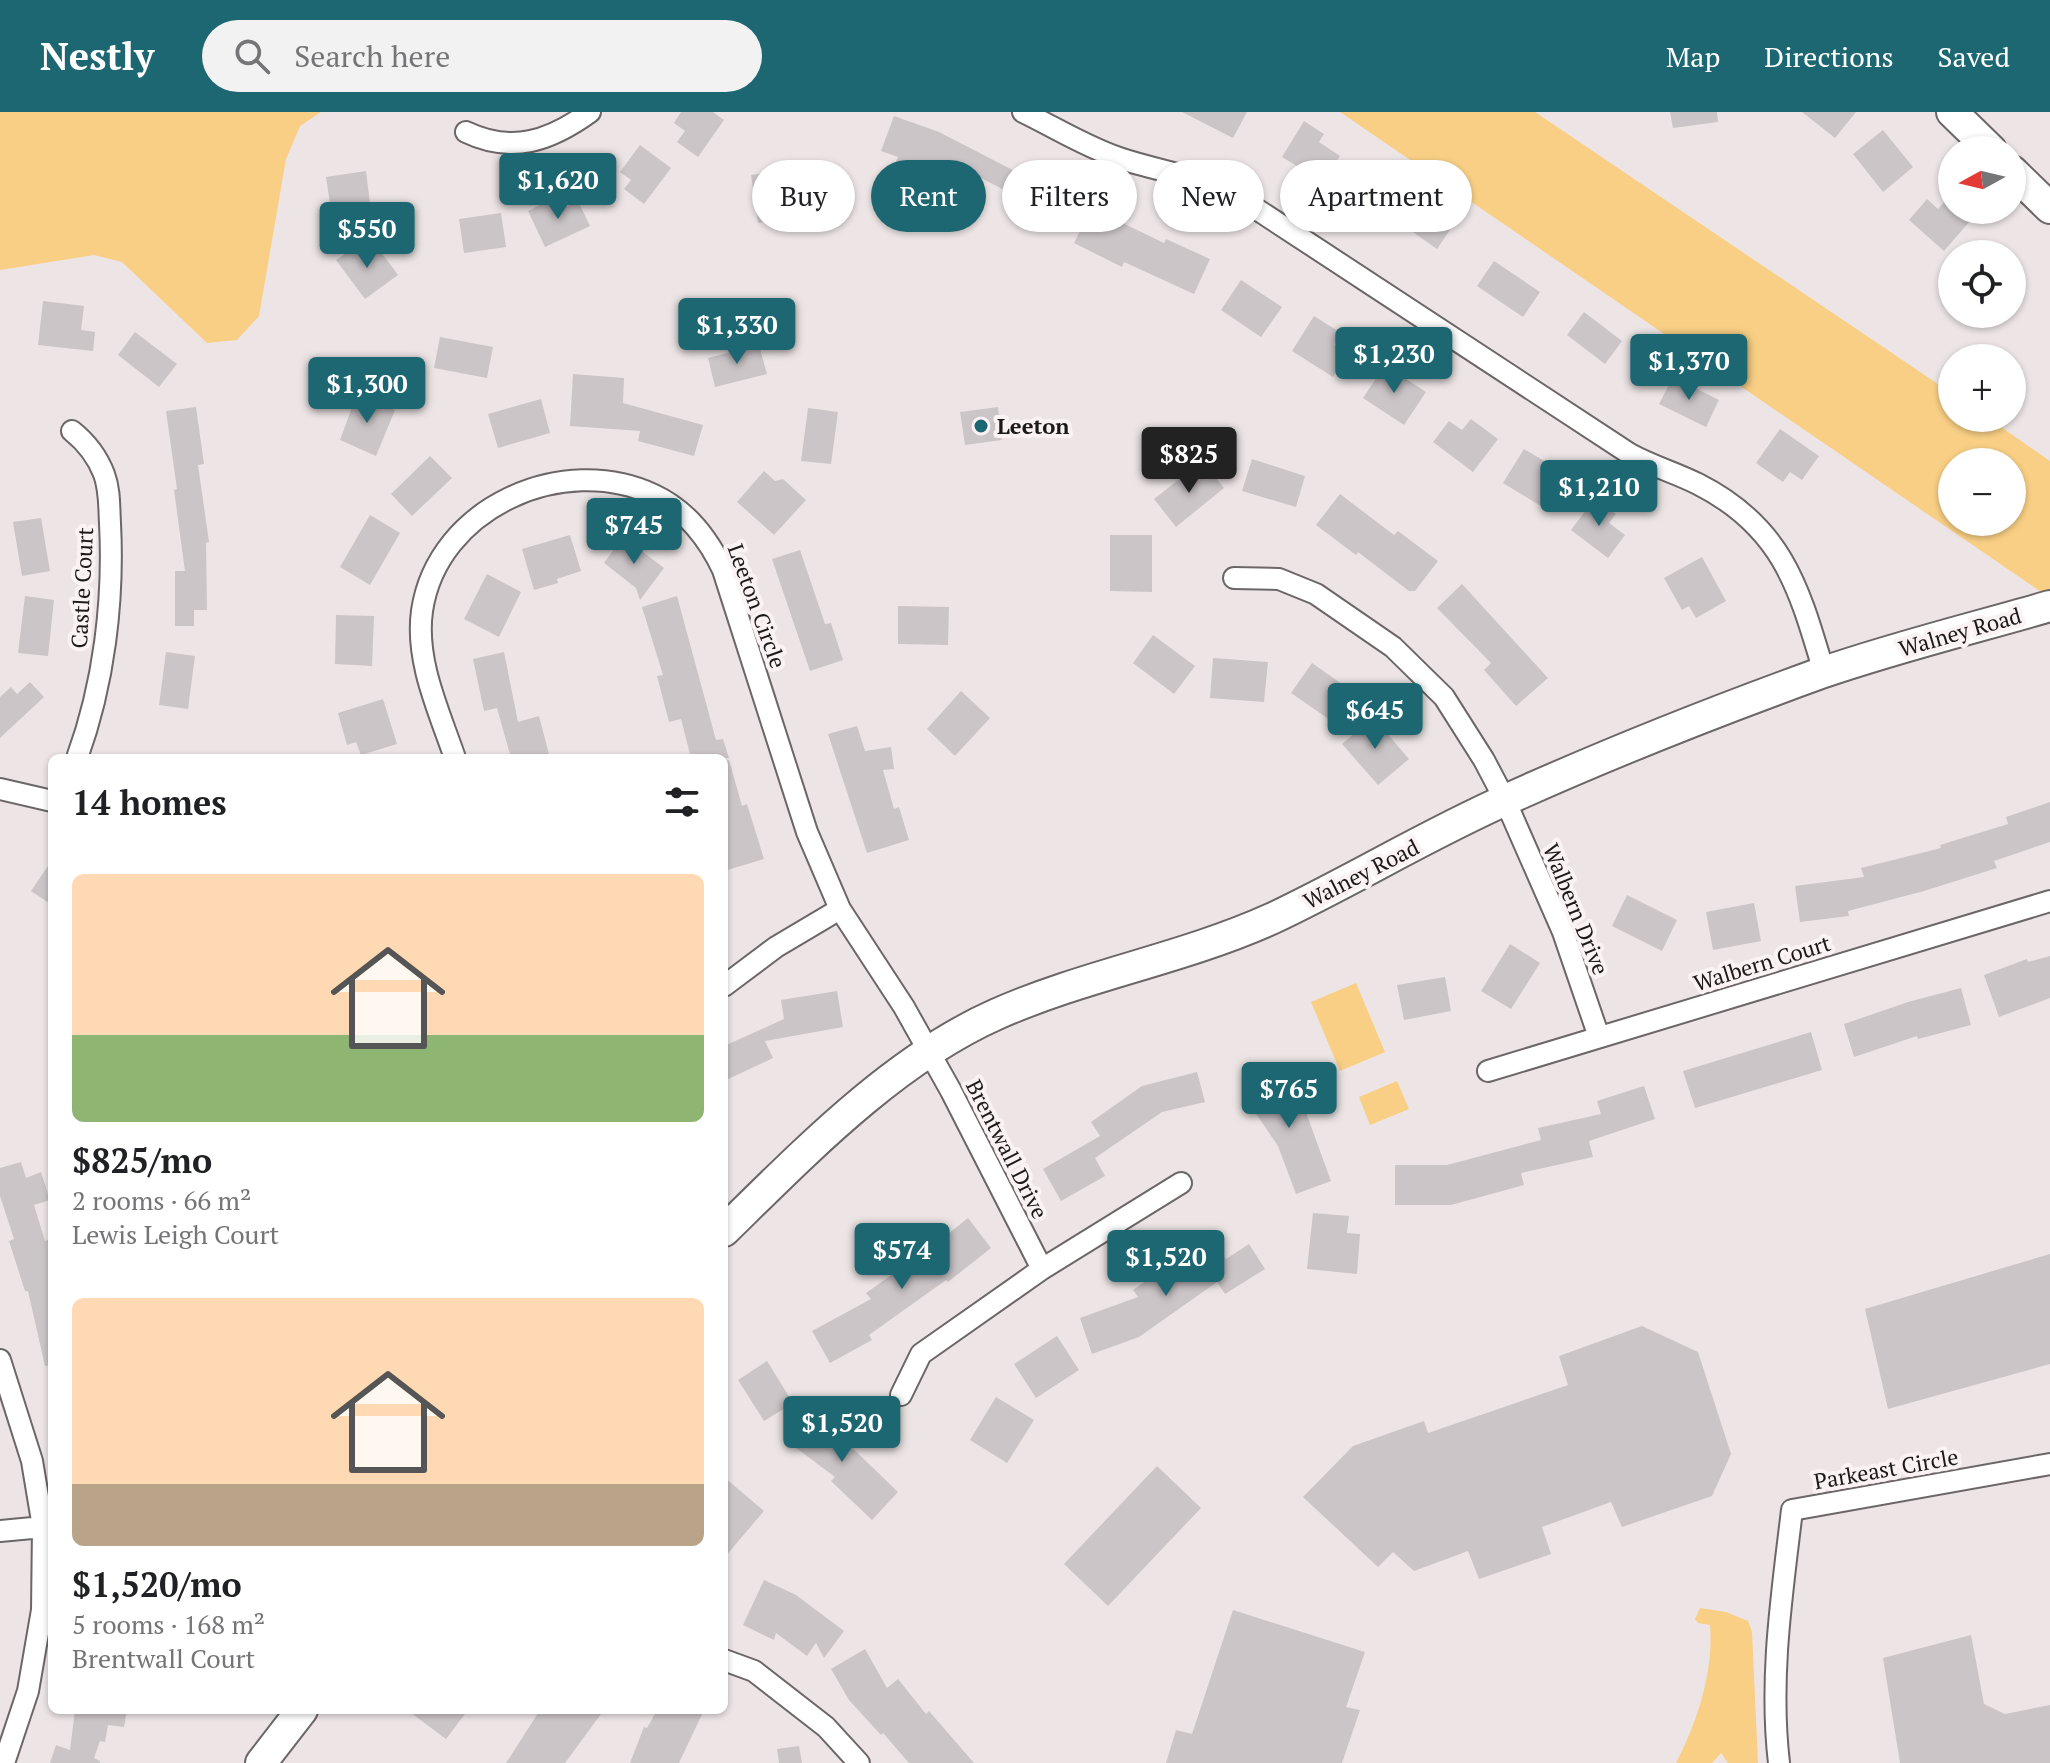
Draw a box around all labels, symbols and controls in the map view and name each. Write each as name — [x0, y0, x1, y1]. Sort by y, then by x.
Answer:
search box — [202, 20, 762, 92]
text: Nestly — [40, 31, 154, 81]
icon: search — [230, 34, 274, 78]
text: Search here — [294, 36, 450, 76]
text: Map — [1666, 38, 1720, 75]
text: Directions — [1764, 38, 1894, 75]
text: Saved — [1938, 38, 2010, 75]
north arrow — [1938, 136, 2026, 224]
map controls — [1938, 136, 2026, 536]
pin: $1,620 — [493, 153, 623, 221]
chip: Buy — [752, 160, 855, 232]
chip: Rent — [871, 160, 986, 232]
chip: Filters — [1002, 160, 1137, 232]
chip: New — [1153, 160, 1264, 232]
chip: Apartment — [1280, 160, 1472, 232]
text: $1,620 — [517, 162, 599, 196]
pin: $550 — [320, 202, 414, 270]
text: $550 — [338, 211, 396, 245]
button: locate — [1938, 240, 2026, 328]
pin: $1,330 — [672, 298, 802, 366]
text: $1,330 — [696, 307, 778, 341]
pin: $1,230 — [1329, 327, 1459, 395]
pin: $1,370 — [1624, 334, 1754, 402]
text: $1,230 — [1353, 336, 1435, 370]
text: $1,370 — [1648, 343, 1730, 377]
button: + — [1938, 344, 2026, 432]
pin: $1,300 — [302, 357, 432, 425]
text: $1,300 — [326, 366, 408, 400]
place label: Leeton — [997, 411, 1069, 440]
marker: Leeton — [972, 417, 990, 435]
pin: $825 — [1142, 427, 1236, 495]
text: $825 — [1160, 436, 1218, 470]
button: − — [1938, 448, 2026, 536]
pin: $1,210 — [1534, 460, 1664, 528]
text: $1,210 — [1558, 469, 1640, 503]
pin: $745 — [587, 498, 681, 566]
text: $745 — [605, 507, 663, 541]
street label: Castle Court — [64, 527, 99, 649]
street label: Leeton Circle — [722, 540, 793, 672]
street label: Walney Road — [1895, 600, 2024, 663]
pin: $645 — [1328, 683, 1422, 751]
text: $645 — [1346, 692, 1404, 726]
text: 14 homes — [72, 780, 227, 825]
icon: filters — [660, 780, 704, 824]
street label: Walney Road — [1298, 832, 1424, 915]
street label: Walbern Drive — [1537, 839, 1616, 979]
icon: home — [316, 926, 460, 1070]
street label: Walbern Court — [1690, 928, 1834, 997]
pin: $765 — [1242, 1062, 1336, 1130]
text: $765 — [1260, 1071, 1318, 1105]
street label: Brentwall Drive — [960, 1074, 1055, 1223]
text: $825/mo — [72, 1138, 212, 1183]
text: 2 rooms · 66 m² — [72, 1183, 251, 1217]
text: Lewis Leigh Court — [72, 1217, 279, 1251]
pin: $574 — [855, 1223, 949, 1291]
pin: $1,520 — [1101, 1230, 1231, 1298]
text: $574 — [873, 1232, 931, 1266]
text: $1,520 — [1125, 1239, 1207, 1273]
icon: home — [316, 1350, 460, 1494]
pin: $1,520 — [777, 1396, 907, 1464]
text: $1,520 — [801, 1405, 883, 1439]
street label: Parkeast Circle — [1811, 1442, 1960, 1495]
text: $1,520/mo — [72, 1562, 242, 1607]
text: 5 rooms · 168 m² — [72, 1607, 265, 1641]
text: Brentwall Court — [72, 1641, 255, 1675]

